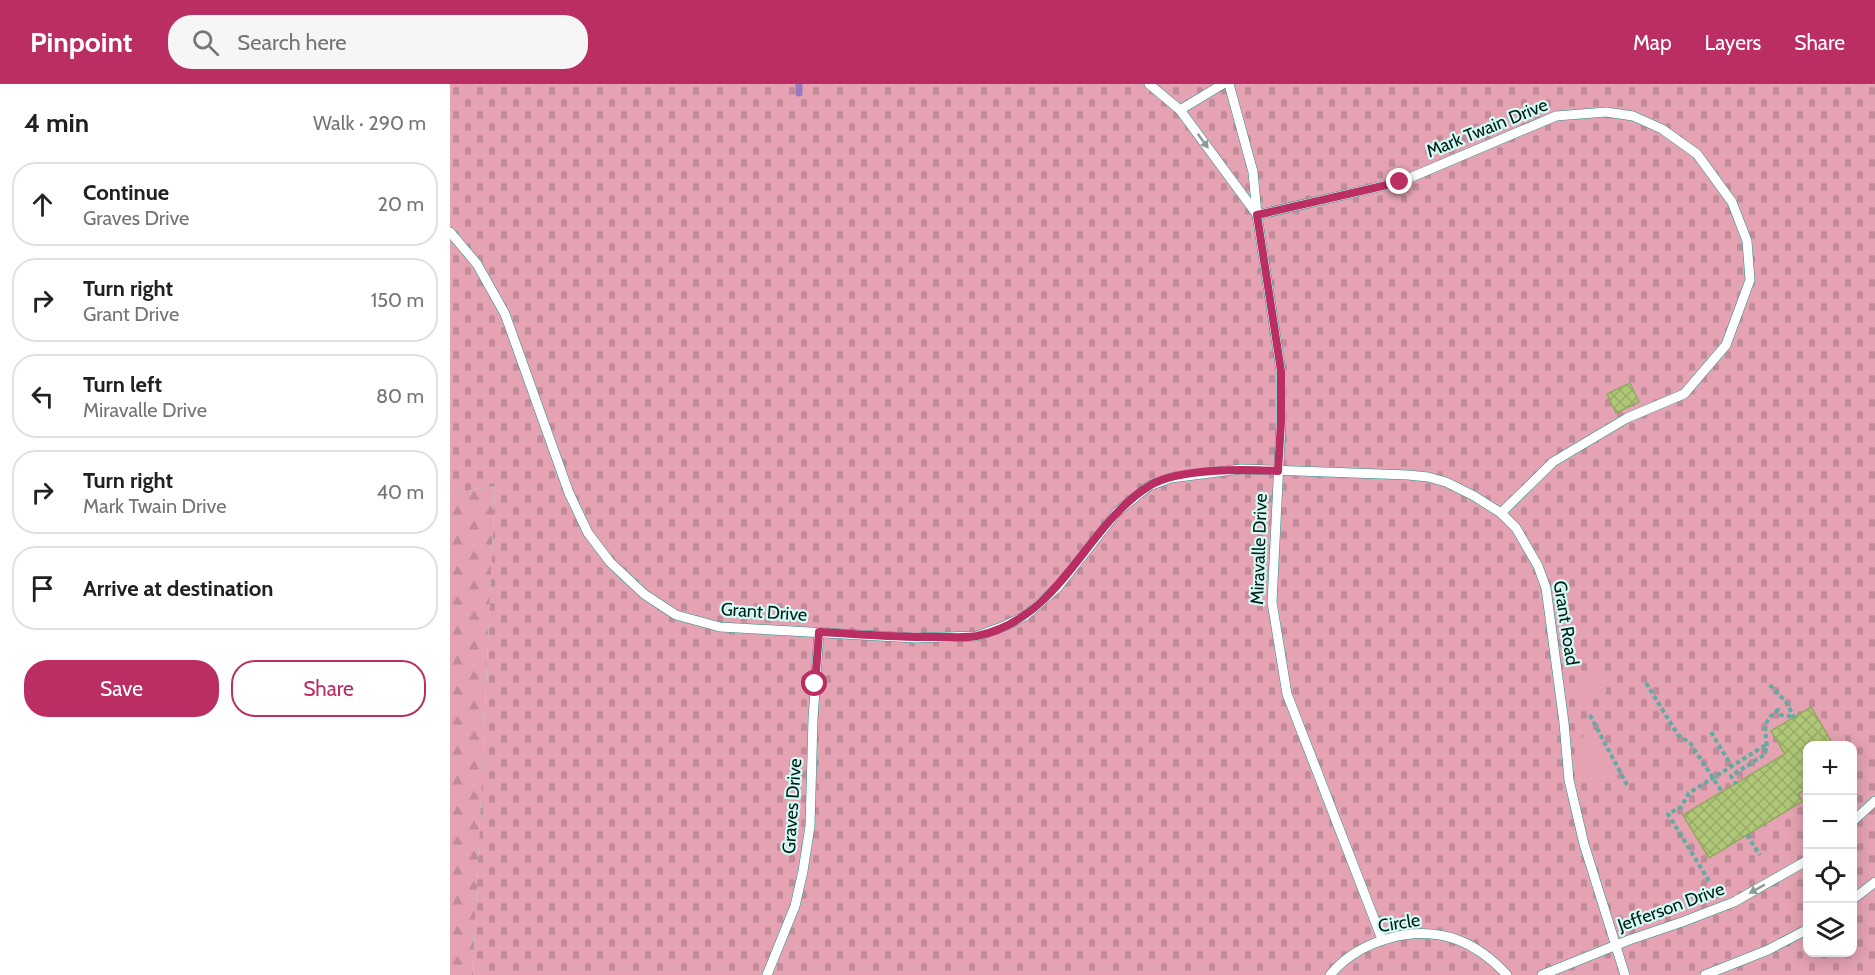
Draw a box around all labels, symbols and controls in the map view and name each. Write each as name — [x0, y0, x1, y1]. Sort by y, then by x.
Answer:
search box — [168, 15, 588, 69]
text: Pinpoint — [30, 25, 132, 59]
icon: search — [189, 26, 222, 59]
text: Search here — [237, 29, 347, 56]
text: Map — [1633, 30, 1672, 55]
text: Layers — [1705, 30, 1761, 55]
text: Share — [1794, 30, 1845, 55]
street label: Mark Twain Drive — [1423, 94, 1551, 162]
text: 4 min — [24, 107, 89, 139]
text: Walk · 290 m — [313, 111, 426, 135]
one-way arrow — [1197, 133, 1209, 149]
route end — [1386, 168, 1412, 194]
text: Continue — [83, 179, 169, 206]
icon: ahead — [26, 188, 59, 221]
text: 20 m — [378, 192, 424, 216]
text: Graves Drive — [83, 206, 189, 230]
text: Turn right — [83, 275, 173, 302]
icon: right — [26, 284, 59, 317]
text: 150 m — [371, 288, 424, 312]
text: Grant Drive — [83, 302, 179, 326]
text: Turn left — [83, 371, 162, 398]
icon: left — [26, 380, 59, 413]
text: 80 m — [376, 384, 424, 408]
text: Miravalle Drive — [83, 398, 207, 422]
text: Turn right — [83, 467, 173, 494]
icon: right — [26, 476, 59, 509]
text: 40 m — [376, 480, 424, 504]
street label: Miravalle Drive — [1246, 493, 1272, 605]
text: Mark Twain Drive — [83, 494, 226, 518]
icon: arrive — [26, 572, 59, 605]
text: Arrive at destination — [83, 575, 273, 602]
street label: Grant Road — [1548, 579, 1584, 667]
street label: Grant Drive — [720, 598, 808, 626]
button: Save — [24, 660, 219, 717]
button: Share — [231, 660, 426, 717]
route start — [801, 670, 827, 696]
map controls — [1803, 741, 1857, 957]
button: + — [1803, 741, 1857, 795]
street label: Graves Drive — [778, 758, 806, 854]
button: − — [1803, 795, 1857, 849]
button: locate — [1803, 849, 1857, 903]
street label: Jefferson Drive — [1614, 878, 1727, 937]
one-way arrow — [1748, 884, 1765, 894]
button: layers — [1803, 903, 1857, 957]
street label: Circle — [1376, 909, 1422, 937]

